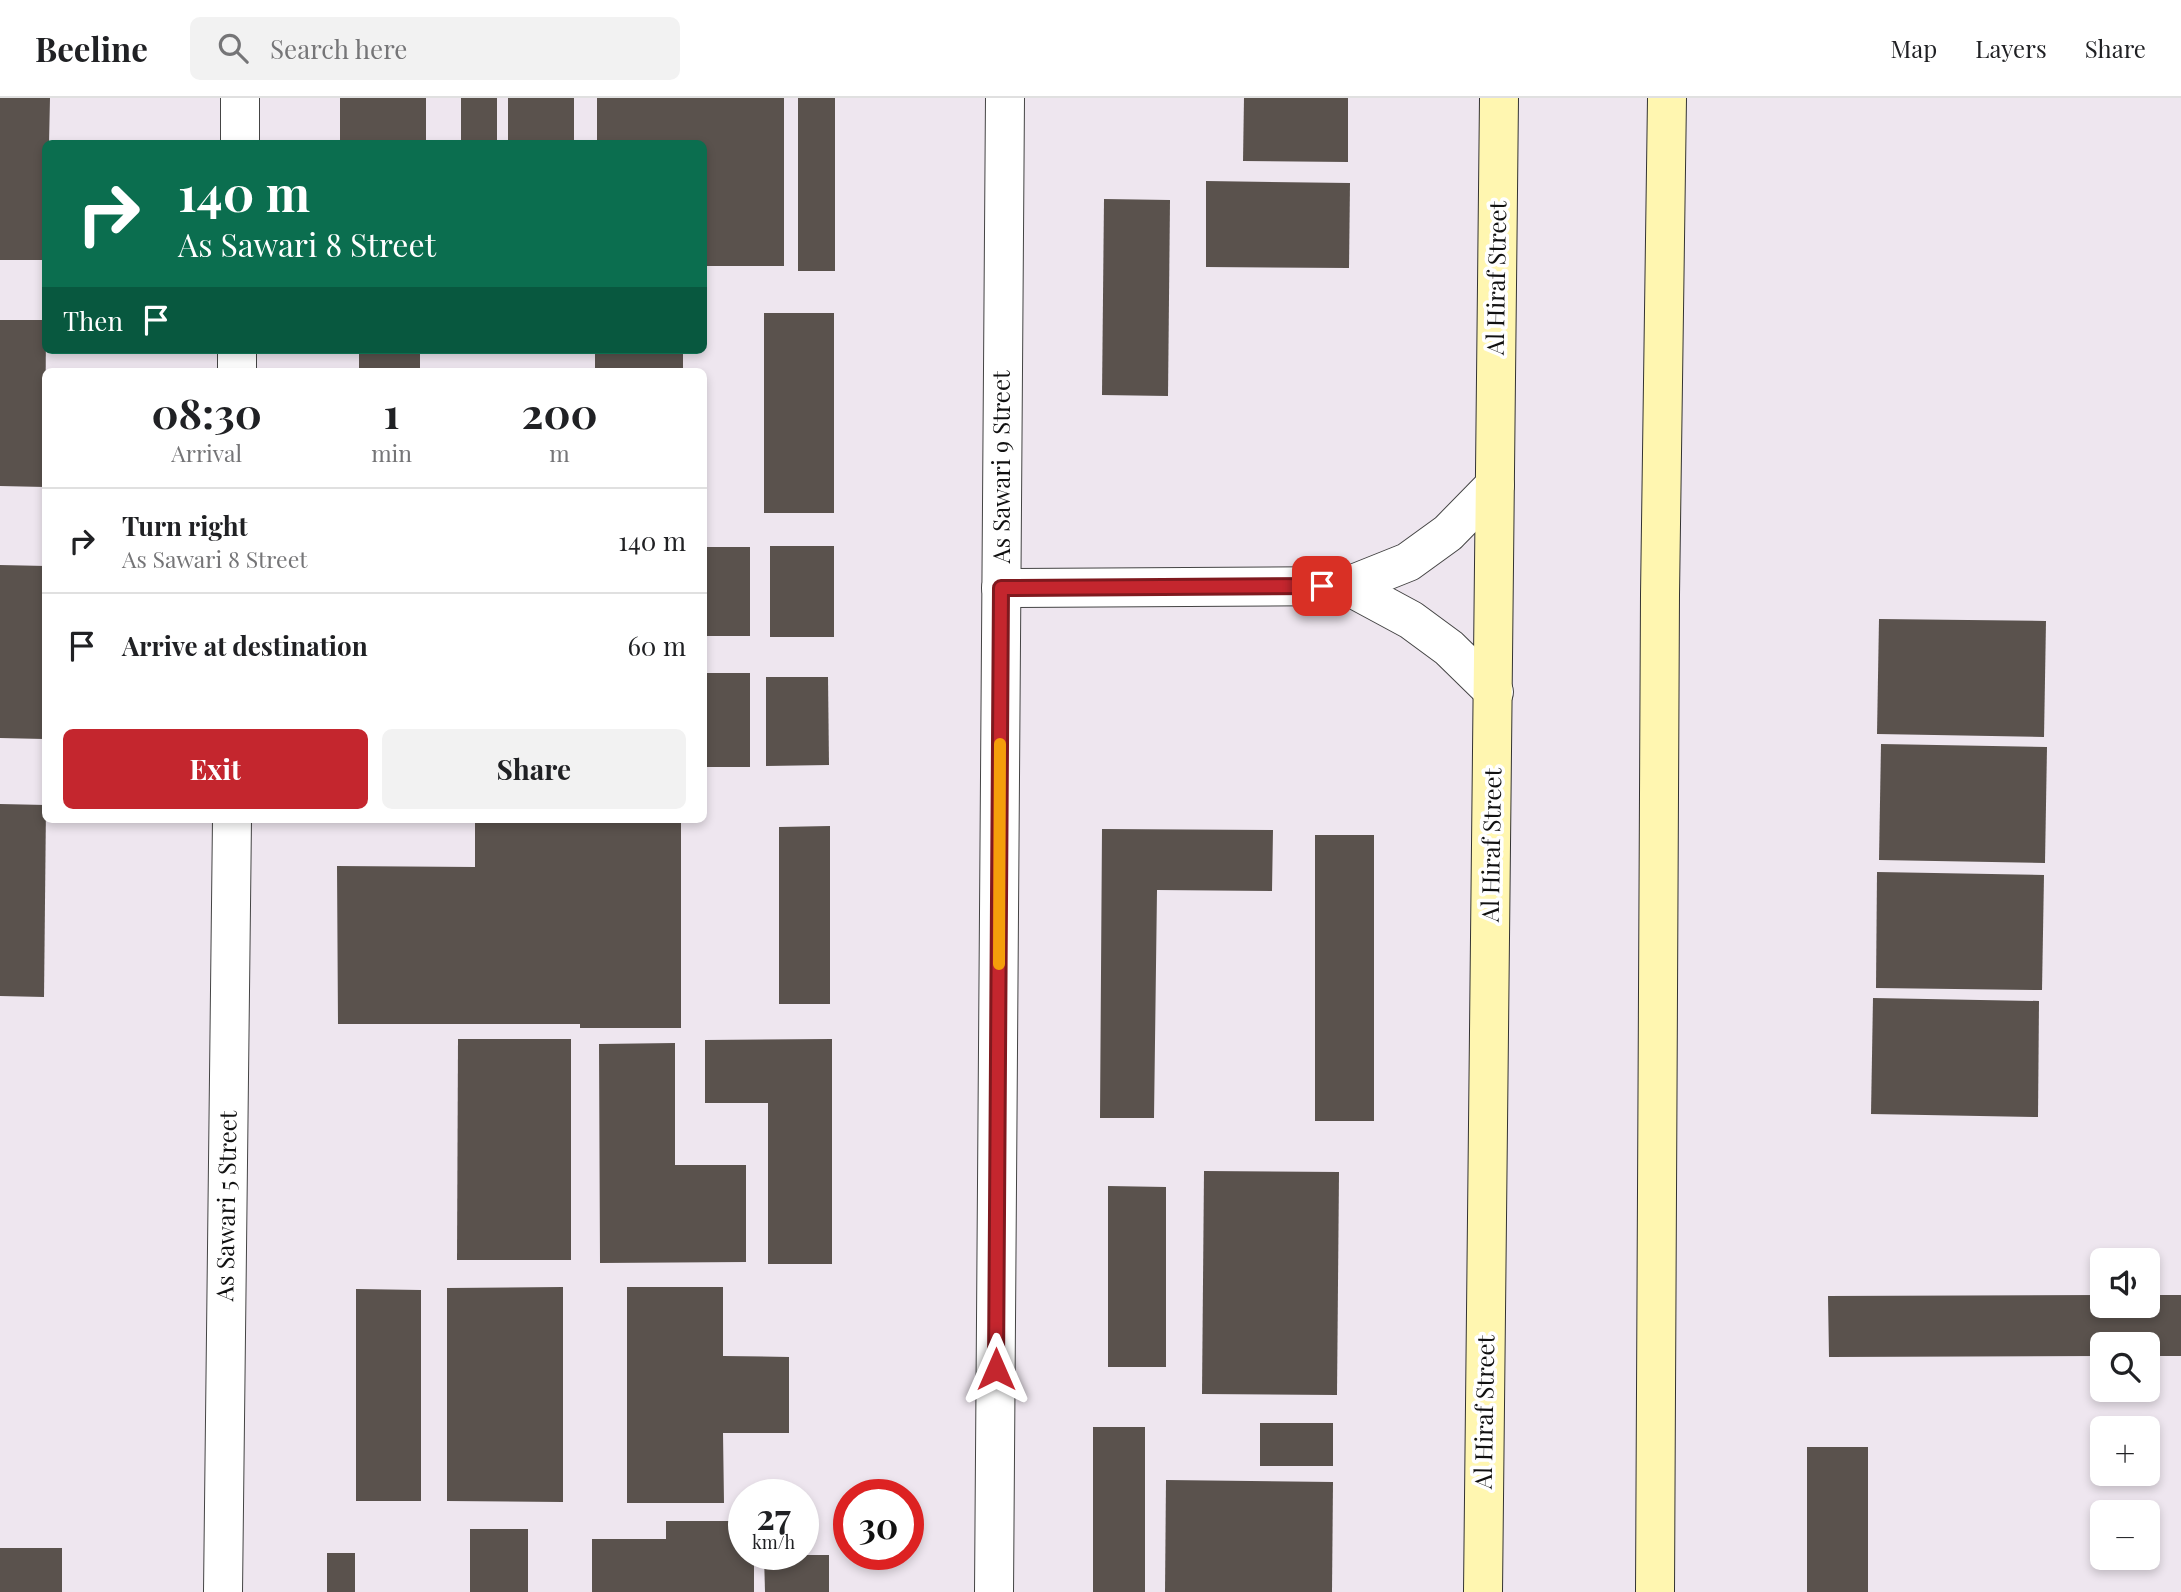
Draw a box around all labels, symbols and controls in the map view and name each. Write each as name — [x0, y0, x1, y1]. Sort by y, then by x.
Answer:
search box — [190, 17, 680, 80]
text: Beeline — [35, 26, 148, 70]
icon: search — [214, 29, 252, 67]
text: Search here — [270, 31, 407, 66]
text: Map — [1891, 32, 1937, 64]
text: Layers — [1975, 32, 2047, 64]
text: Share — [2085, 32, 2146, 64]
text: 140 m — [178, 159, 310, 224]
icon: right — [63, 168, 154, 259]
street label: Al Hiraf Street — [1478, 200, 1512, 356]
text: As Sawari 8 Street — [178, 222, 436, 265]
icon: arrive — [137, 301, 175, 339]
text: Then — [63, 303, 123, 338]
street label: As Sawari 9 Street — [984, 370, 1016, 565]
text: 08:30 — [151, 384, 262, 440]
text: 1 — [384, 384, 400, 440]
text: 200 — [521, 384, 598, 440]
text: Arrival — [171, 437, 242, 468]
text: min — [371, 437, 412, 468]
text: m — [549, 437, 570, 468]
text: Turn right — [122, 508, 248, 543]
icon: right — [63, 522, 101, 560]
text: 140 m — [618, 523, 686, 558]
text: As Sawari 8 Street — [122, 543, 307, 574]
pin — [1292, 556, 1352, 616]
icon: arrive — [1303, 567, 1341, 605]
icon: arrive — [63, 627, 101, 665]
text: Arrive at destination — [122, 628, 368, 663]
text: 60 m — [627, 628, 686, 663]
button: Exit — [63, 729, 368, 809]
button: Share — [382, 729, 686, 809]
street label: Al Hiraf Street — [1473, 767, 1507, 923]
street label: As Sawari 5 Street — [207, 1110, 243, 1303]
map controls — [2090, 1248, 2160, 1570]
button: sound — [2090, 1248, 2160, 1318]
position arrow — [959, 1332, 1033, 1406]
button: search — [2090, 1332, 2160, 1402]
street label: Al Hiraf Street — [1466, 1334, 1500, 1490]
button: + — [2090, 1416, 2160, 1486]
speed limit sign: 30 — [833, 1479, 924, 1570]
text: 27 — [756, 1492, 791, 1539]
button: − — [2090, 1500, 2160, 1570]
text: km/h — [752, 1530, 795, 1554]

